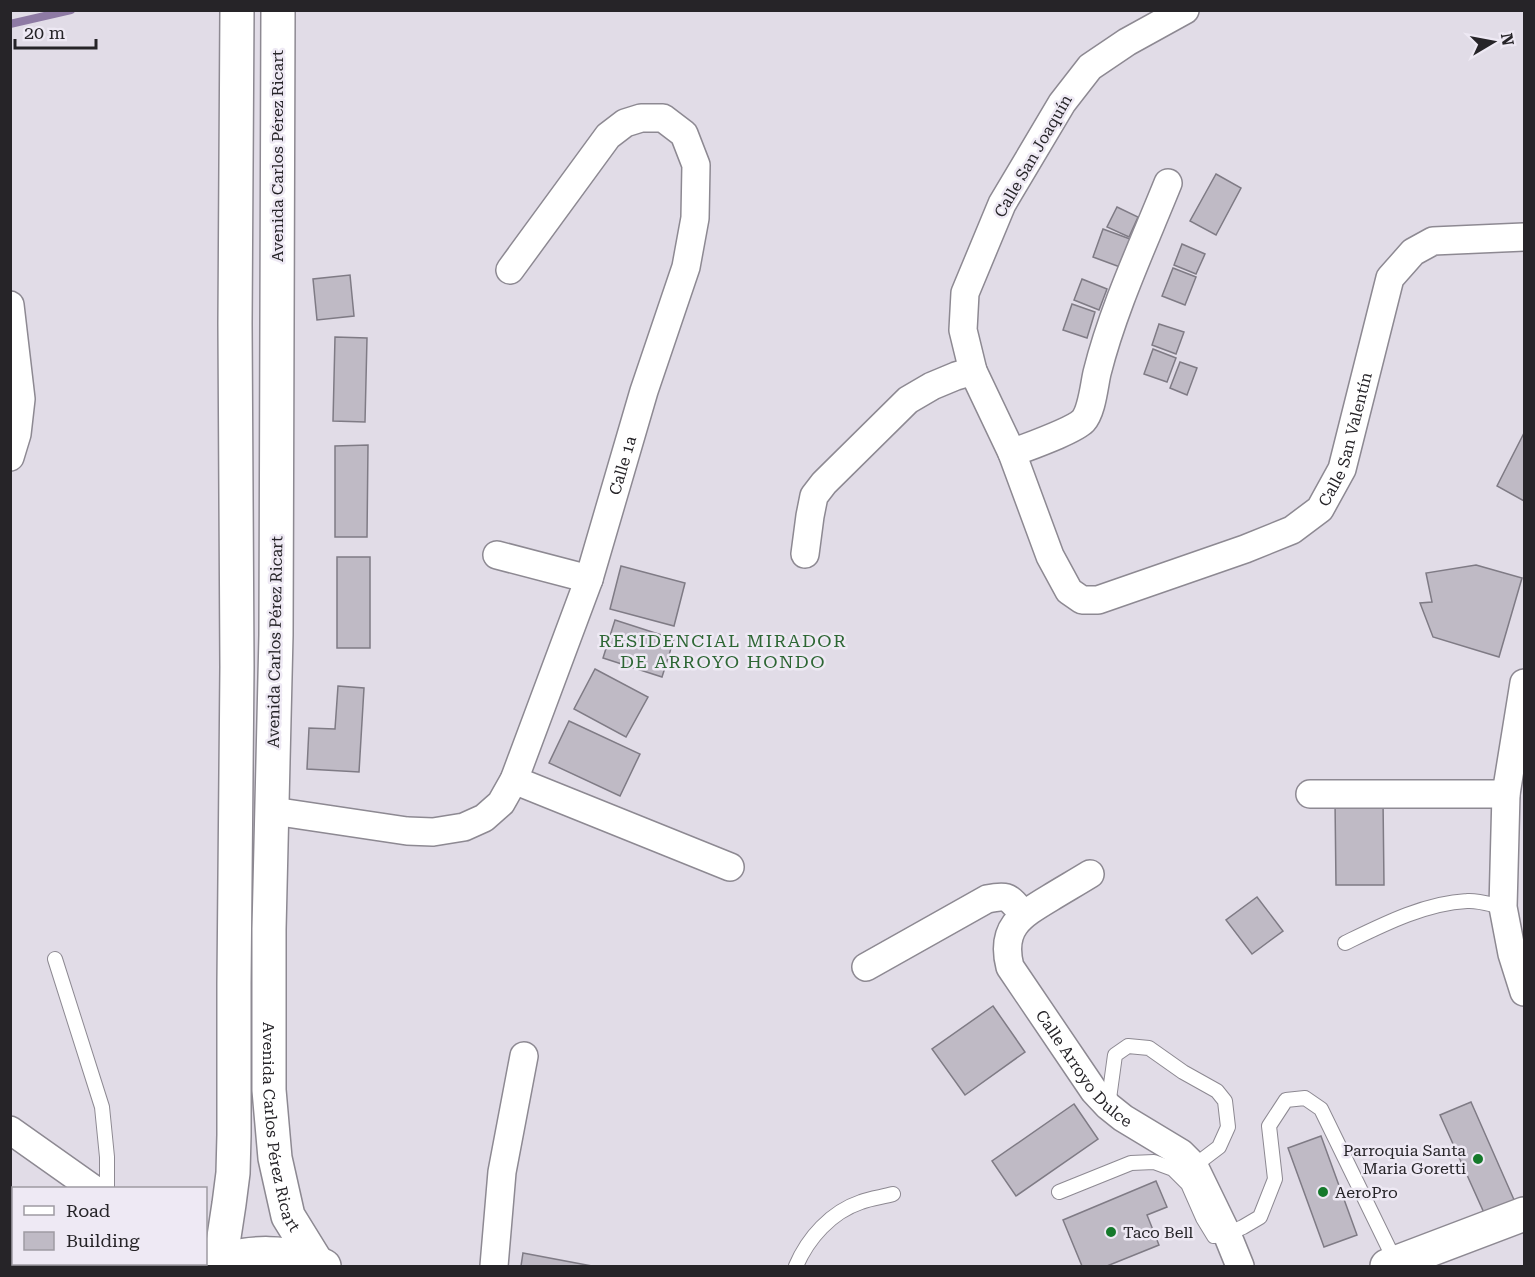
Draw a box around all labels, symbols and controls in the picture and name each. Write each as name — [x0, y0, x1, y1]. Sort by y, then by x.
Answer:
scale bar — [15, 12, 96, 50]
north arrow — [1463, 12, 1523, 72]
text: 20 m — [24, 22, 65, 43]
text: N — [1497, 32, 1518, 47]
street label: Avenida Carlos Pérez Ricart — [268, 50, 287, 262]
street label: Calle San Joaquín — [990, 91, 1076, 221]
street label: Calle San Valentín — [1314, 370, 1375, 509]
street label: Calle 1a — [605, 433, 640, 497]
street label: Avenida Carlos Pérez Ricart — [264, 536, 286, 748]
district label: RESIDENCIAL MIRADOR DE ARROYO HONDO — [599, 630, 847, 672]
street label: Calle Arroyo Dulce — [1032, 1006, 1136, 1131]
street label: Avenida Carlos Pérez Ricart — [259, 1022, 305, 1235]
place label: Parroquia Santa Maria Goretti — [1343, 1141, 1466, 1178]
marker: Parroquia Santa Maria Goretti — [1471, 1152, 1485, 1166]
place label: AeroPro — [1335, 1183, 1398, 1202]
marker: AeroPro — [1316, 1185, 1330, 1199]
legend — [12, 1187, 207, 1265]
text: Road — [66, 1200, 111, 1221]
place label: Taco Bell — [1123, 1223, 1193, 1242]
marker: Taco Bell — [1104, 1225, 1118, 1239]
text: Building — [66, 1230, 140, 1251]

